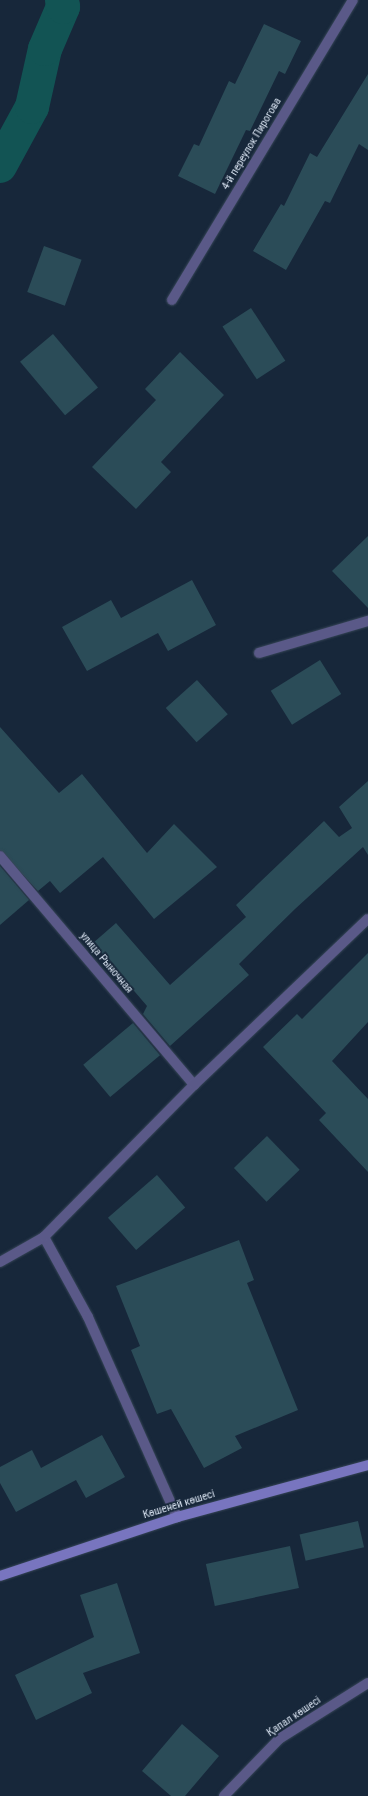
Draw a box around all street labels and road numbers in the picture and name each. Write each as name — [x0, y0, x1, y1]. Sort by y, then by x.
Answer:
street label: 4-й переулок Пирогова — [219, 96, 285, 192]
street label: улица Рыночная — [77, 930, 135, 996]
street label: Көшеней көшесі — [141, 1488, 217, 1522]
street label: Қапал көшесі — [265, 1694, 323, 1740]

